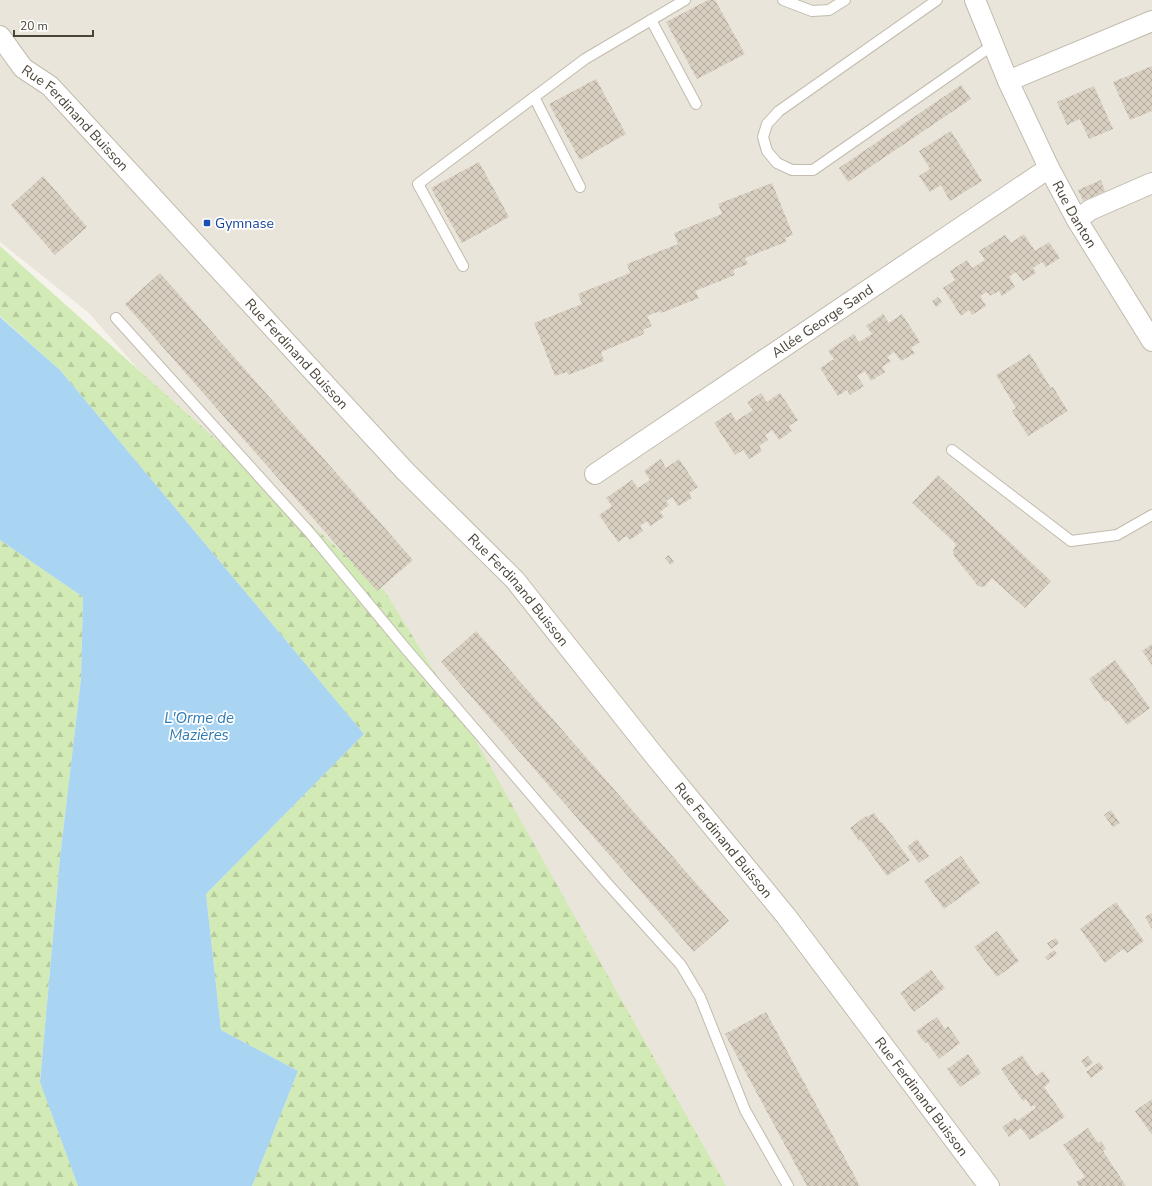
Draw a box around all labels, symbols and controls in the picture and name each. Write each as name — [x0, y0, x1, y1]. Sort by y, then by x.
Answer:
scale bar — [14, 12, 93, 38]
text: 20 m — [20, 18, 48, 34]
street label: Rue Ferdinand Buisson — [18, 60, 133, 175]
street label: Rue Danton — [1048, 177, 1101, 251]
place label: Gymnase — [215, 214, 274, 233]
marker: Gymnase — [202, 218, 212, 228]
street label: Allée George Sand — [768, 280, 877, 362]
street label: Rue Ferdinand Buisson — [241, 294, 353, 413]
street label: Rue Ferdinand Buisson — [464, 529, 573, 650]
water label: L'Orme de Mazières — [164, 708, 234, 745]
street label: Rue Ferdinand Buisson — [671, 778, 777, 902]
street label: Rue Ferdinand Buisson — [871, 1033, 973, 1160]

